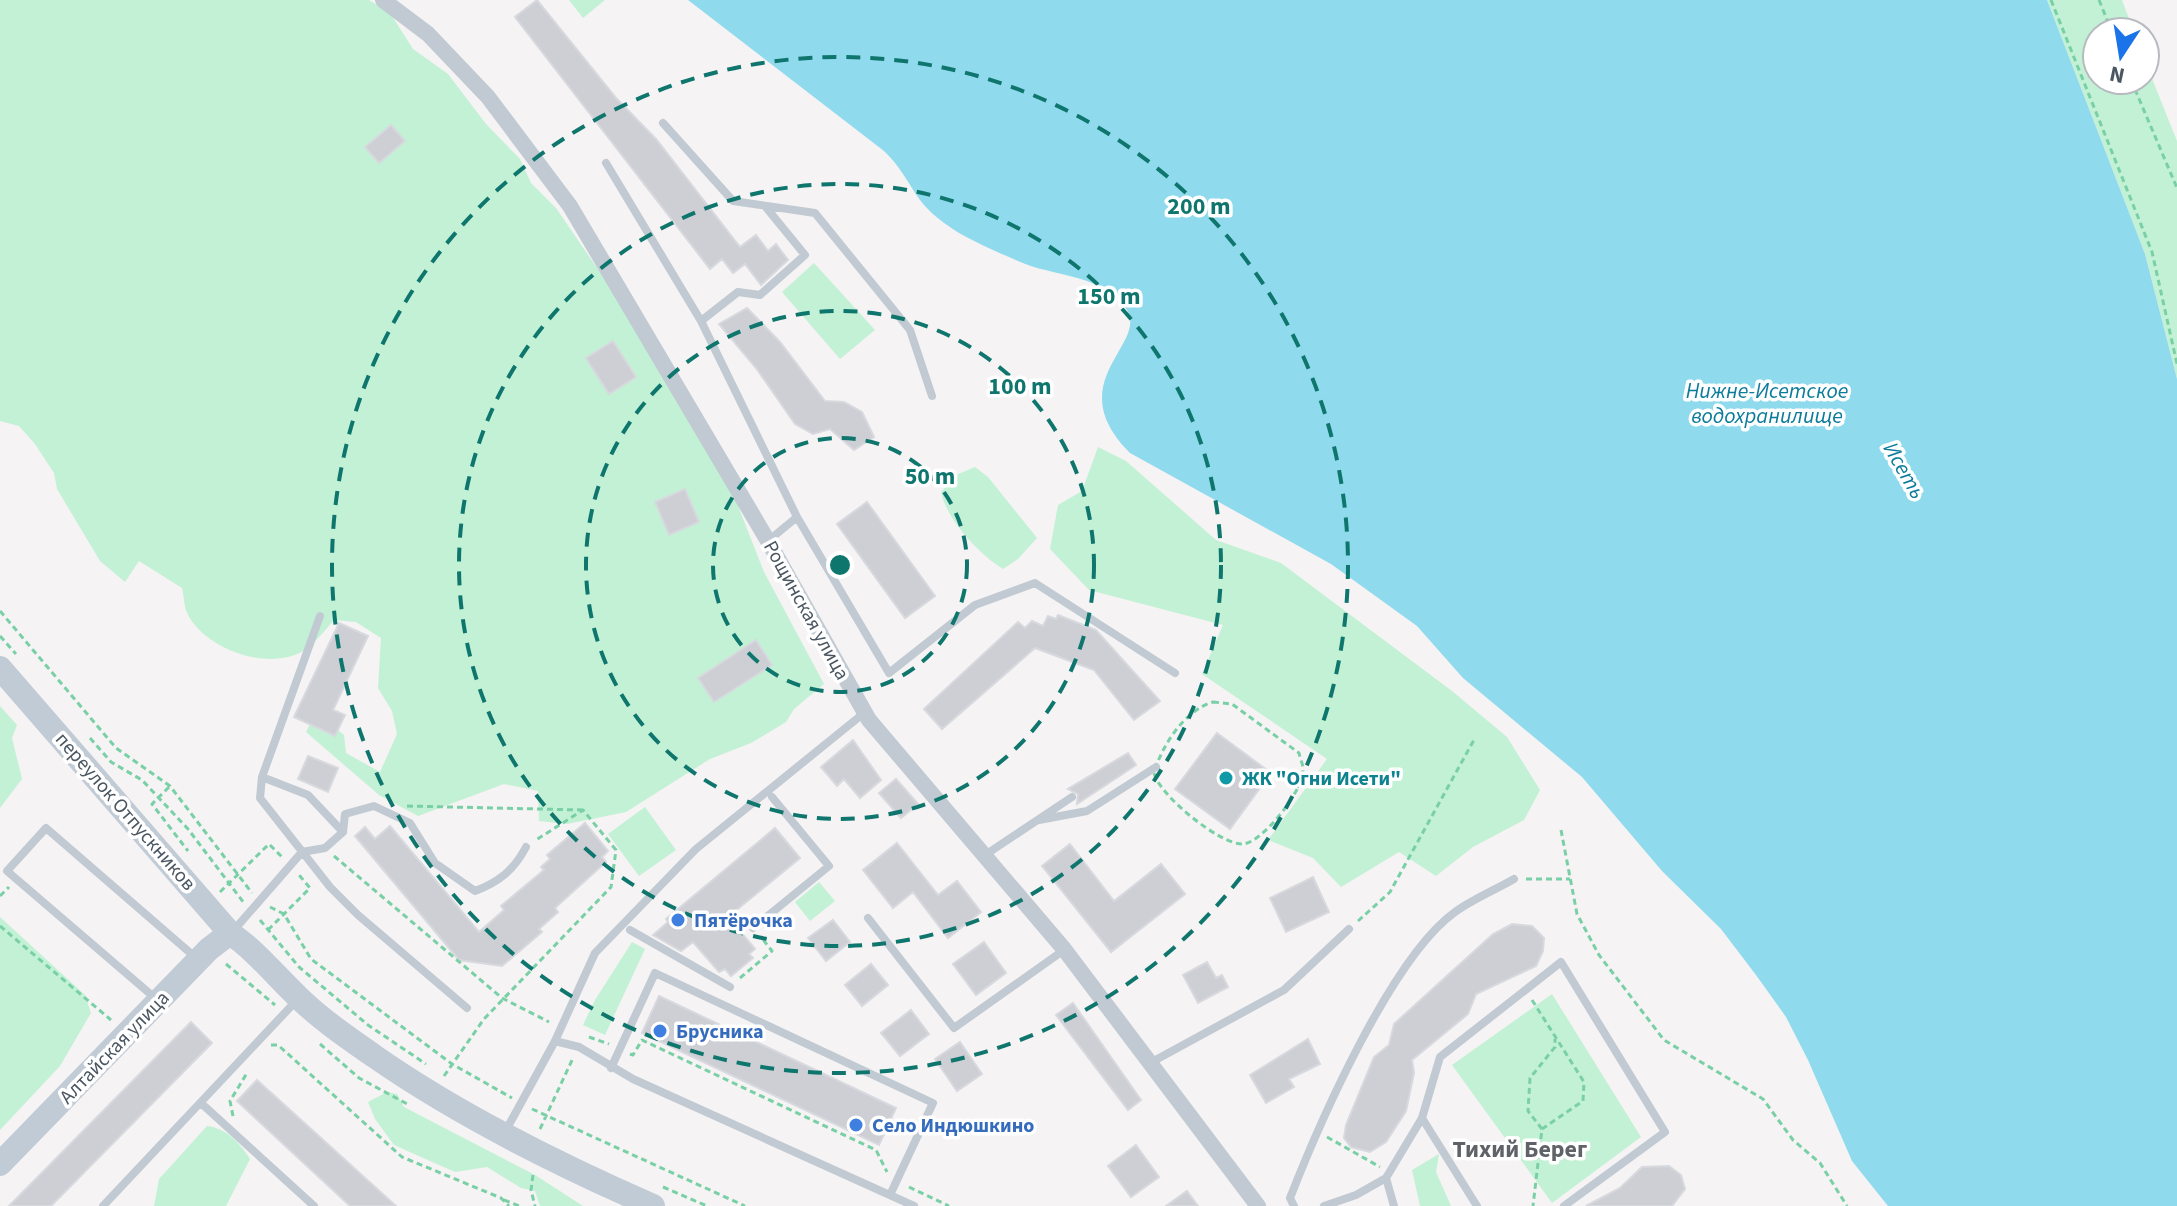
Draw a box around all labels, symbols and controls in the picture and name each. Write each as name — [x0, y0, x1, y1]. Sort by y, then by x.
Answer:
north arrow — [2081, 16, 2161, 96]
text: N — [2107, 57, 2128, 92]
text: 200 m — [1167, 189, 1231, 224]
text: 150 m — [1077, 279, 1141, 314]
text: 100 m — [988, 369, 1052, 404]
water label: Нижне-Исетское водохранилище — [1686, 375, 1848, 432]
water label: Исеть — [1875, 436, 1933, 505]
text: 50 m — [905, 459, 955, 494]
street label: Рощинская улица — [756, 536, 856, 685]
centre of rings — [826, 551, 854, 579]
street label: переулок Отпускников — [49, 726, 202, 897]
place label: ЖК "Огни Исети" — [1242, 765, 1401, 793]
marker: ЖК "Огни Исети" — [1217, 769, 1235, 787]
place label: Пятёрочка — [694, 907, 793, 935]
marker: Пятёрочка — [669, 911, 687, 929]
street label: Алтайская улица — [53, 985, 176, 1111]
place label: Брусника — [676, 1018, 764, 1046]
marker: Брусника — [651, 1022, 669, 1040]
place label: Село Индюшкино — [872, 1112, 1034, 1140]
marker: Село Индюшкино — [847, 1116, 865, 1134]
district label: Тихий Берег — [1453, 1132, 1587, 1167]

